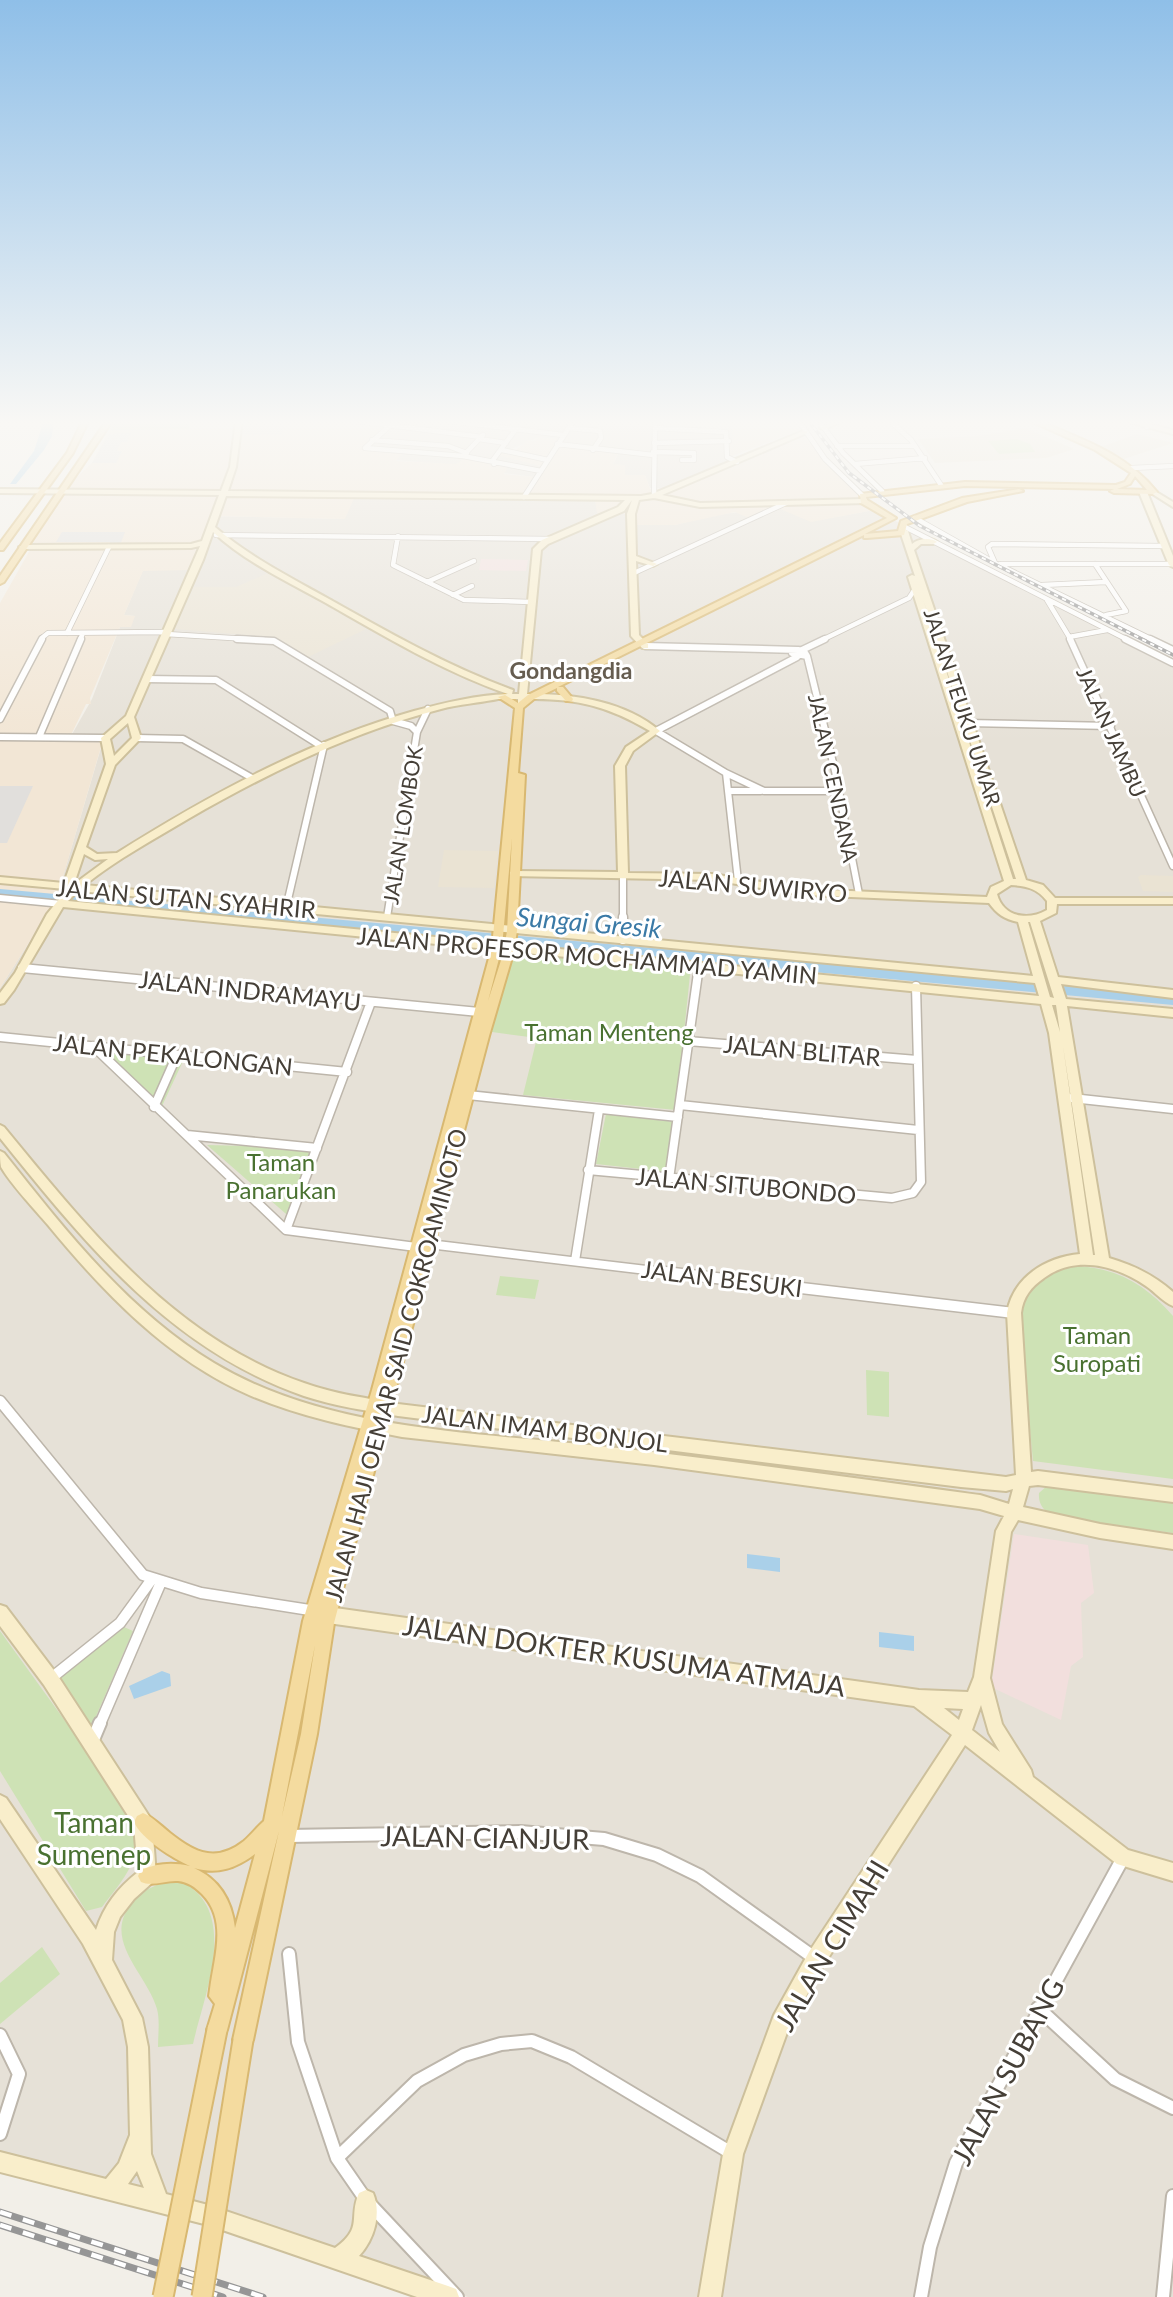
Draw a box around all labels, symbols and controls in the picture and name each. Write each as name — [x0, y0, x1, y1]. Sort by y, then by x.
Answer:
street label: JALAN TEUKU UMAR — [919, 605, 1007, 809]
district label: Gondangdia — [510, 656, 632, 684]
street label: JALAN JAMBU — [1072, 663, 1152, 801]
street label: JALAN CENDANA — [804, 692, 864, 865]
street label: JALAN LOMBOK — [377, 744, 427, 906]
street label: JALAN SUWIRYO — [658, 862, 848, 908]
street label: JALAN SUTAN SYAHRIR — [55, 872, 317, 924]
water label: Sungai Gresik — [515, 900, 663, 944]
street label: JALAN PROFESOR MOCHAMMAD YAMIN — [356, 920, 818, 990]
street label: JALAN INDRAMAYU — [137, 964, 363, 1016]
park label: Taman Menteng — [524, 1017, 694, 1046]
street label: JALAN PEKALONGAN — [52, 1027, 294, 1081]
street label: JALAN BLITAR — [722, 1029, 882, 1071]
street label: JALAN HAJI OEMAR SAID COKROAMINOTO — [318, 1125, 472, 1605]
park label: Taman Panarukan — [226, 1147, 336, 1204]
street label: JALAN SITUBONDO — [635, 1161, 857, 1209]
street label: JALAN BESUKI — [640, 1254, 804, 1302]
park label: Taman Suropati — [1053, 1320, 1141, 1377]
street label: JALAN IMAM BONJOL — [420, 1399, 670, 1457]
street label: JALAN DOKTER KUSUMA ATMAJA — [401, 1607, 847, 1703]
park label: Taman Sumenep — [37, 1805, 151, 1871]
street label: JALAN CIANJUR — [380, 1818, 590, 1856]
street label: JALAN CIMAHI — [767, 1853, 895, 2037]
street label: JALAN SUBANG — [943, 1972, 1071, 2170]

